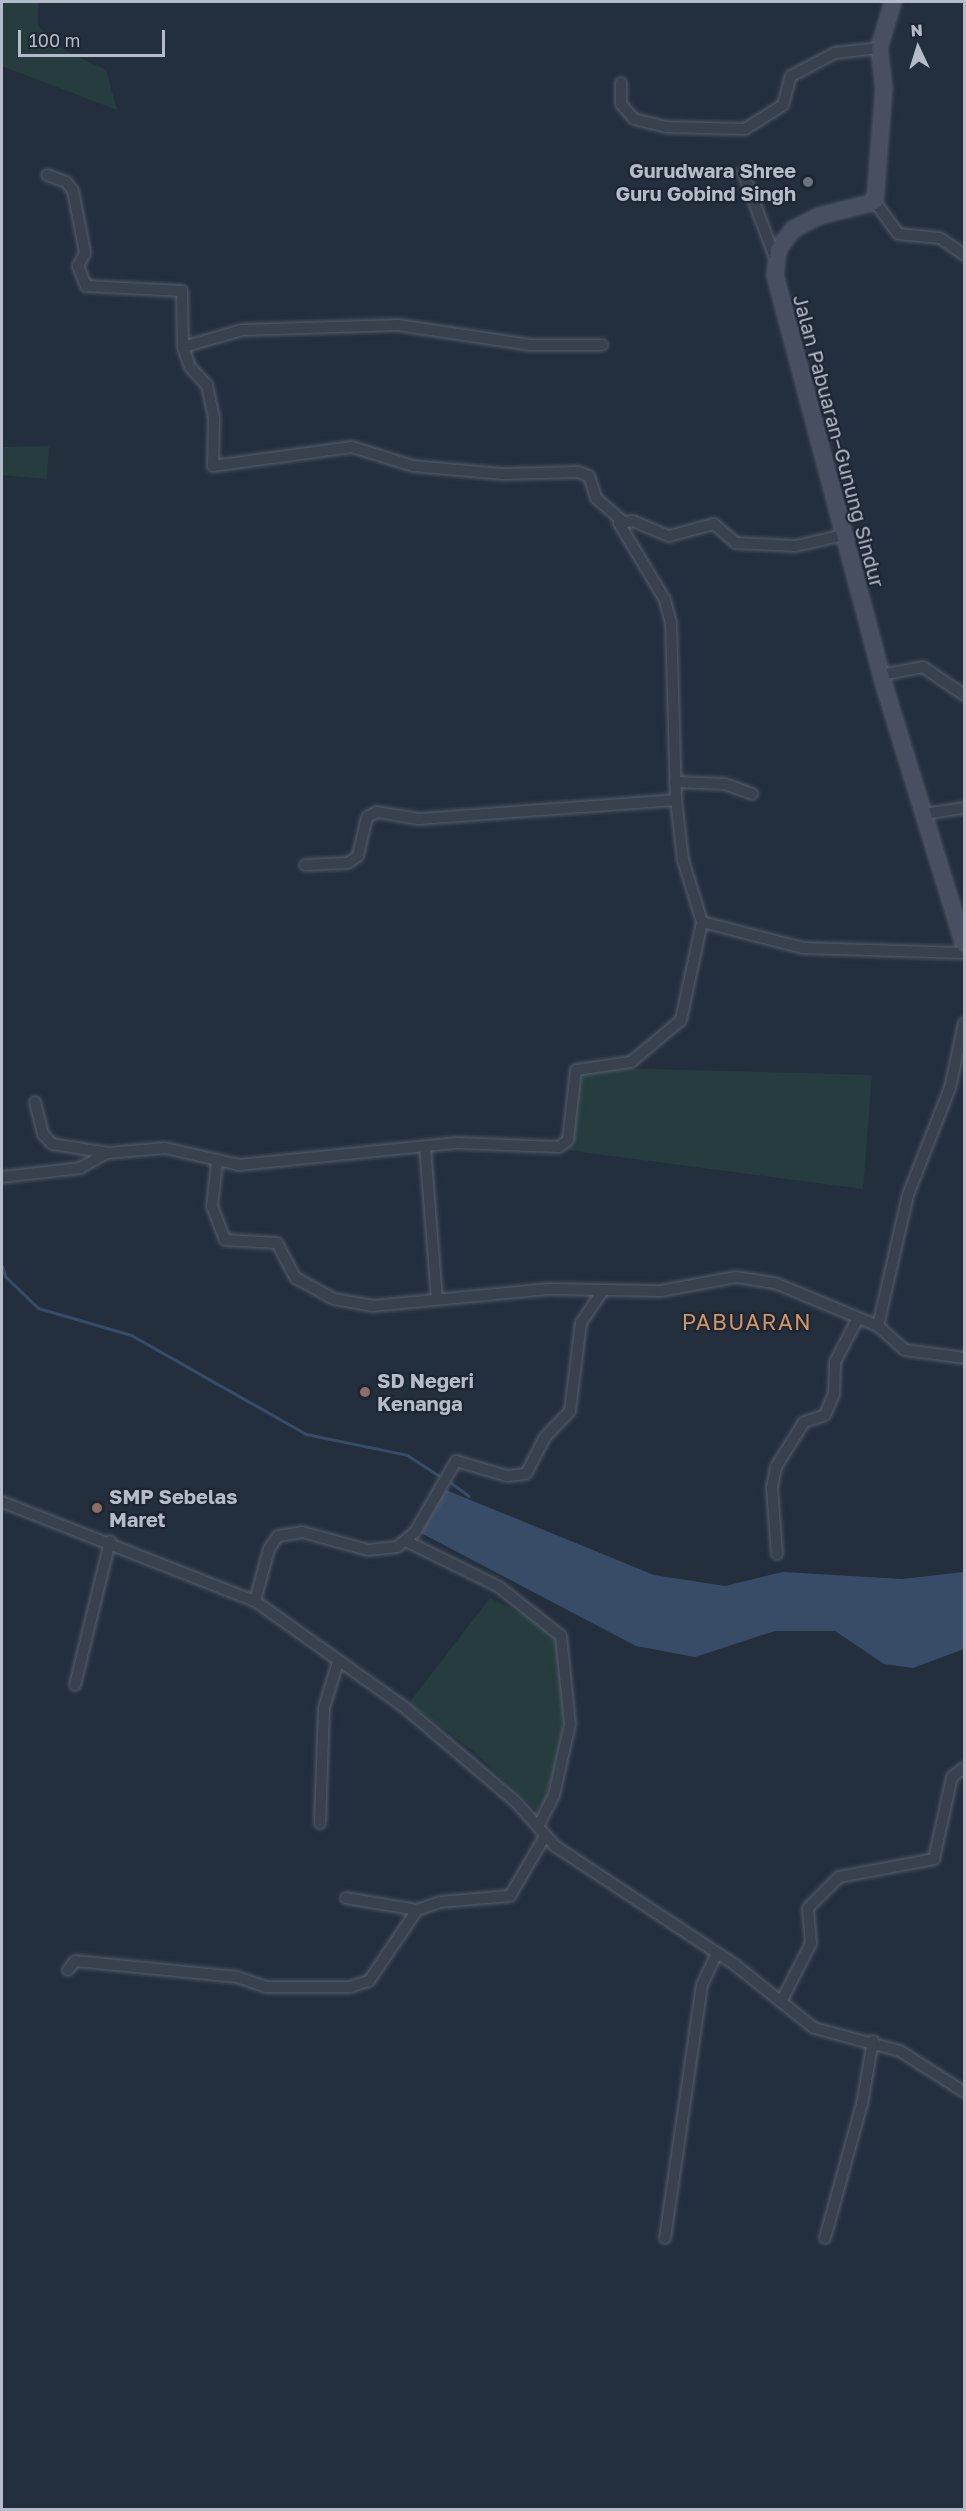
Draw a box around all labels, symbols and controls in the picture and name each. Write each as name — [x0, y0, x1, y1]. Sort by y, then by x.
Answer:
scale bar — [21, 18, 168, 56]
north arrow — [888, 18, 948, 78]
text: N — [910, 20, 924, 40]
text: 100 m — [29, 29, 80, 51]
place label: Gurudwara Shree Guru Gobind Singh — [615, 158, 796, 205]
marker: Gurudwara Shree Guru Gobind Singh — [801, 175, 815, 189]
street label: Jalan Pabuaran–Gunung Sindur — [788, 292, 890, 590]
district label: PABUARAN — [682, 1309, 812, 1335]
place label: SD Negeri Kenanga — [377, 1368, 474, 1415]
marker: SD Negeri Kenanga — [358, 1385, 372, 1399]
place label: SMP Sebelas Maret — [109, 1484, 237, 1531]
marker: SMP Sebelas Maret — [90, 1501, 104, 1515]

